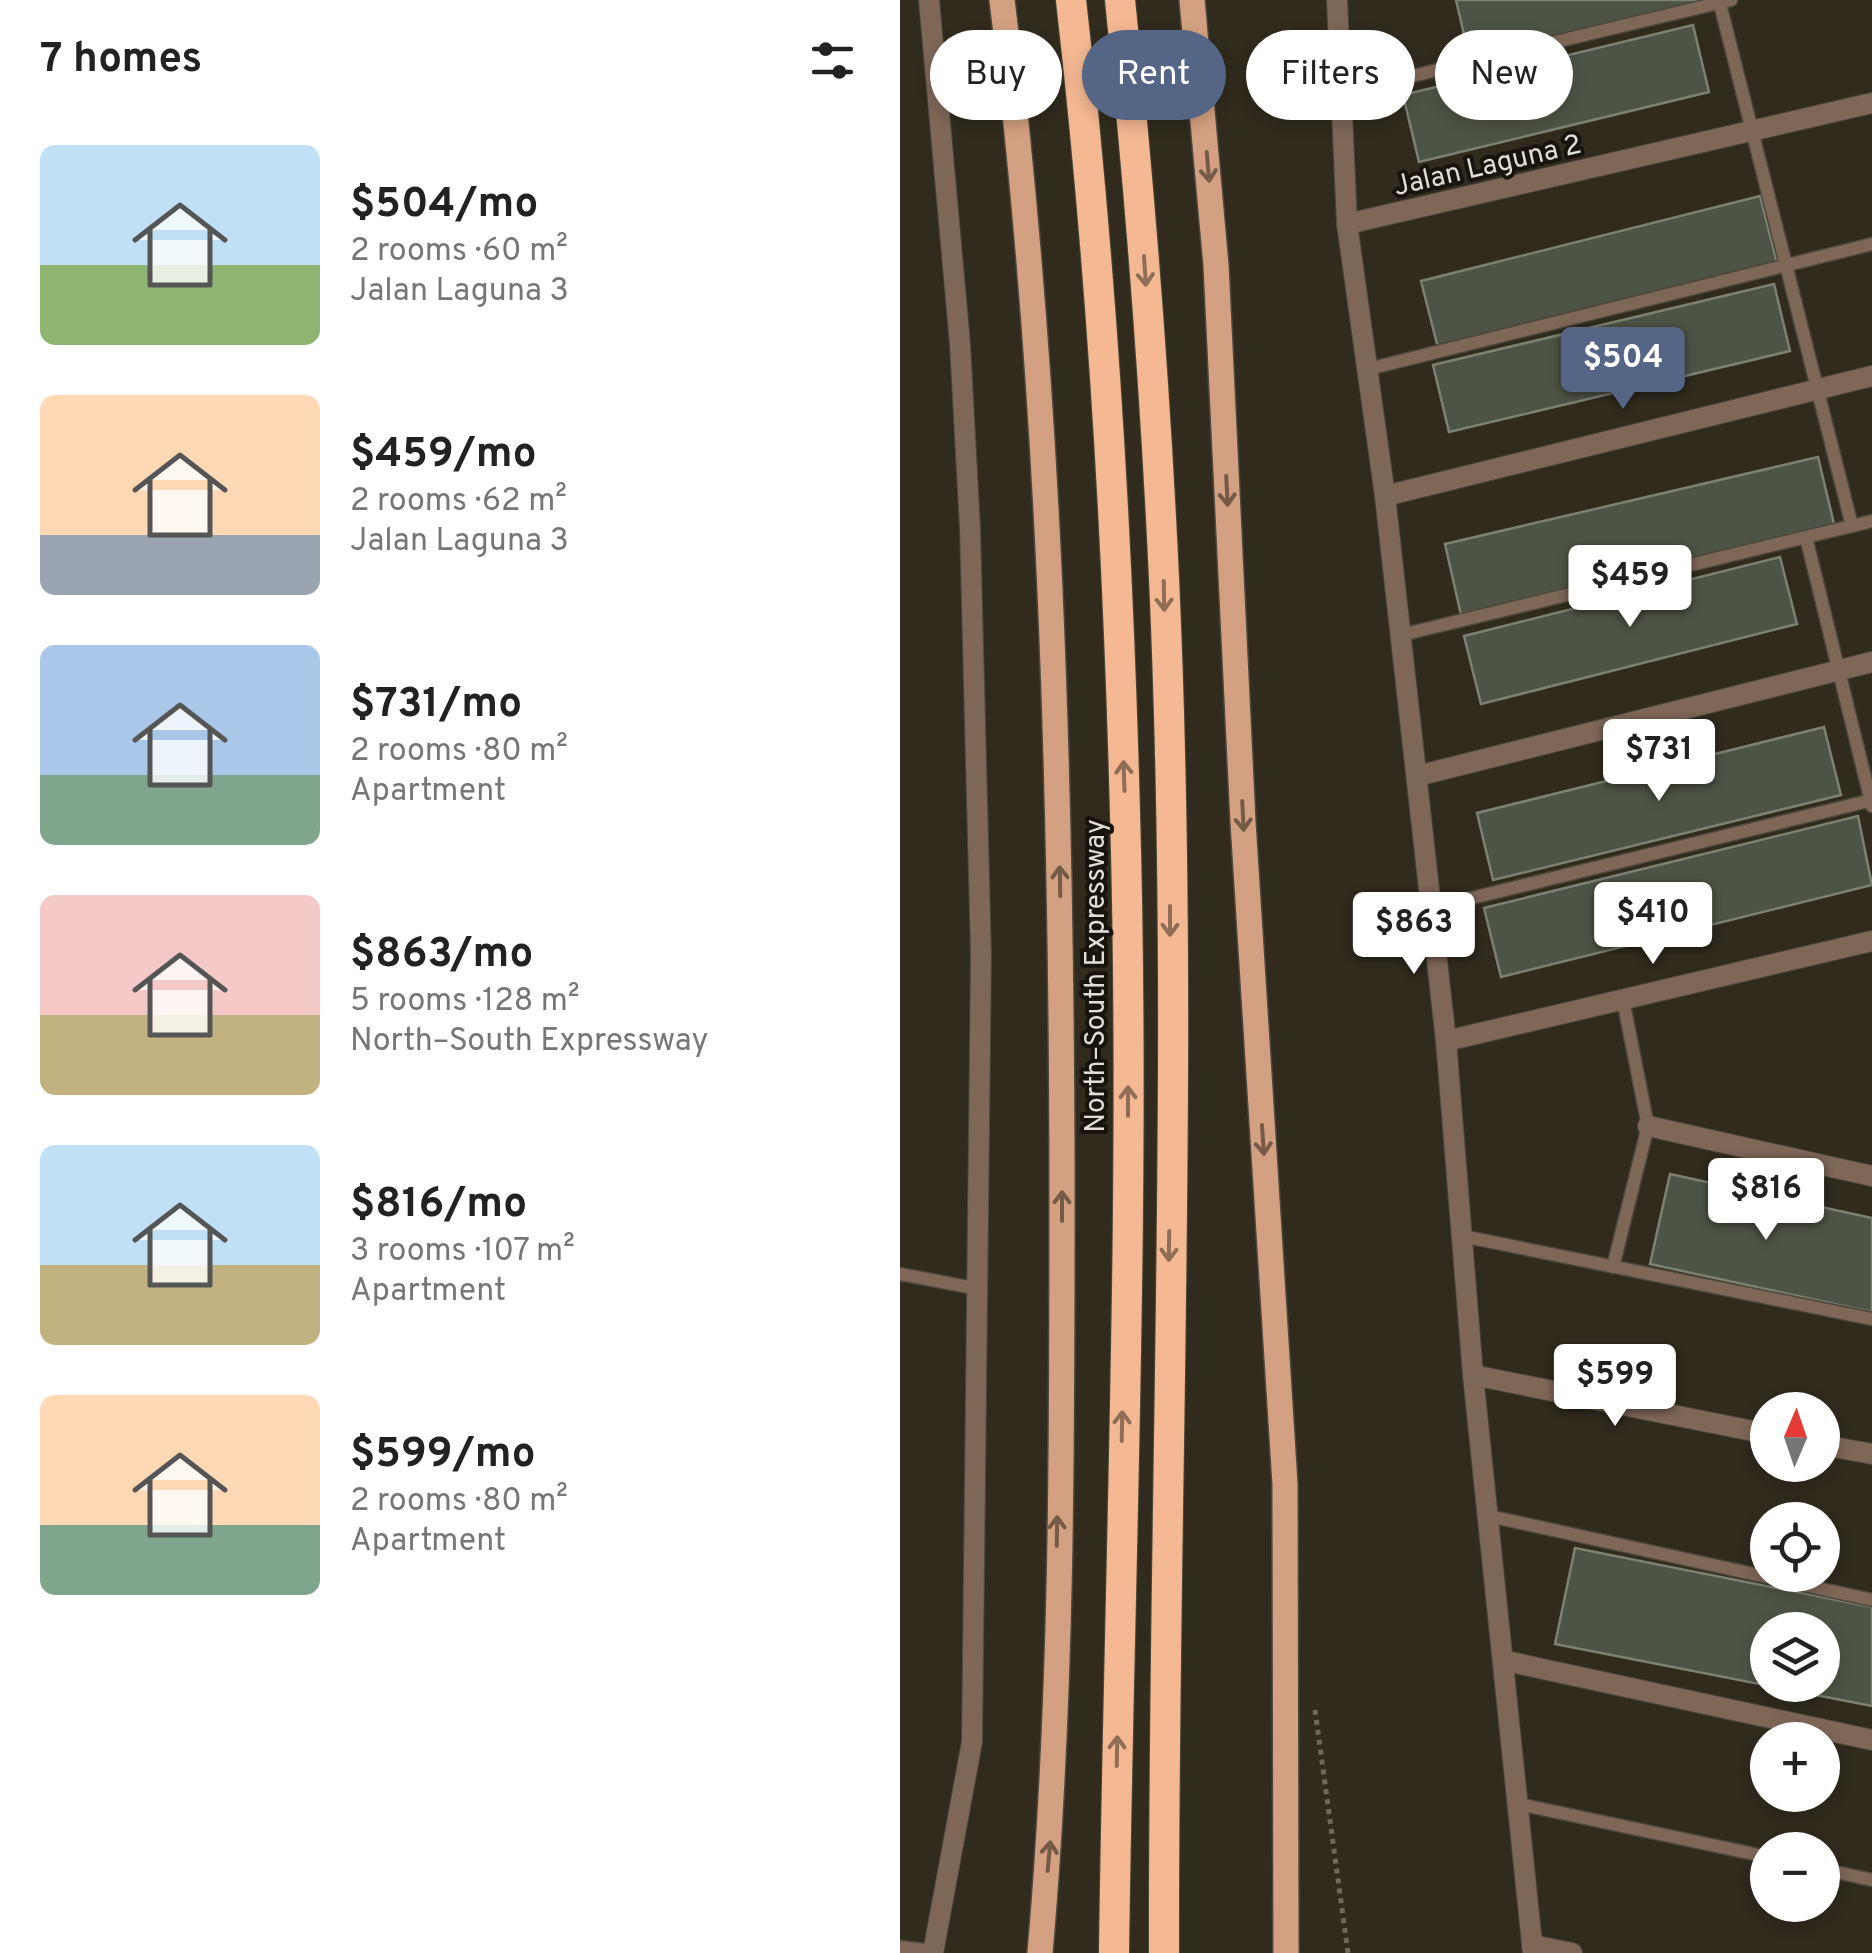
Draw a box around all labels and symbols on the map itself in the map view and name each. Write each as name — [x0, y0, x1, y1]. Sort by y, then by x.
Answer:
street label: Jalan Laguna 2 — [1390, 128, 1585, 206]
one-way arrow — [1198, 150, 1217, 182]
one-way arrow — [1135, 255, 1154, 287]
pin: $504 — [1564, 327, 1682, 412]
one-way arrow — [1218, 475, 1237, 507]
pin: $459 — [1571, 545, 1689, 630]
one-way arrow — [1155, 579, 1174, 611]
pin: $731 — [1600, 719, 1718, 804]
one-way arrow — [1114, 760, 1133, 792]
one-way arrow — [1234, 799, 1253, 831]
street label: North–South Expressway — [1079, 819, 1115, 1133]
one-way arrow — [1051, 866, 1070, 898]
pin: $410 — [1594, 882, 1712, 967]
pin: $863 — [1355, 892, 1473, 977]
one-way arrow — [1160, 904, 1180, 936]
one-way arrow — [1118, 1085, 1138, 1118]
one-way arrow — [1254, 1124, 1273, 1156]
pin: $816 — [1707, 1158, 1825, 1243]
one-way arrow — [1052, 1191, 1072, 1224]
one-way arrow — [1160, 1228, 1178, 1261]
pin: $599 — [1556, 1344, 1674, 1429]
north arrow — [1750, 1392, 1840, 1482]
one-way arrow — [1112, 1410, 1132, 1442]
one-way arrow — [1048, 1516, 1067, 1548]
one-way arrow — [1108, 1735, 1126, 1768]
one-way arrow — [1039, 1840, 1058, 1872]

